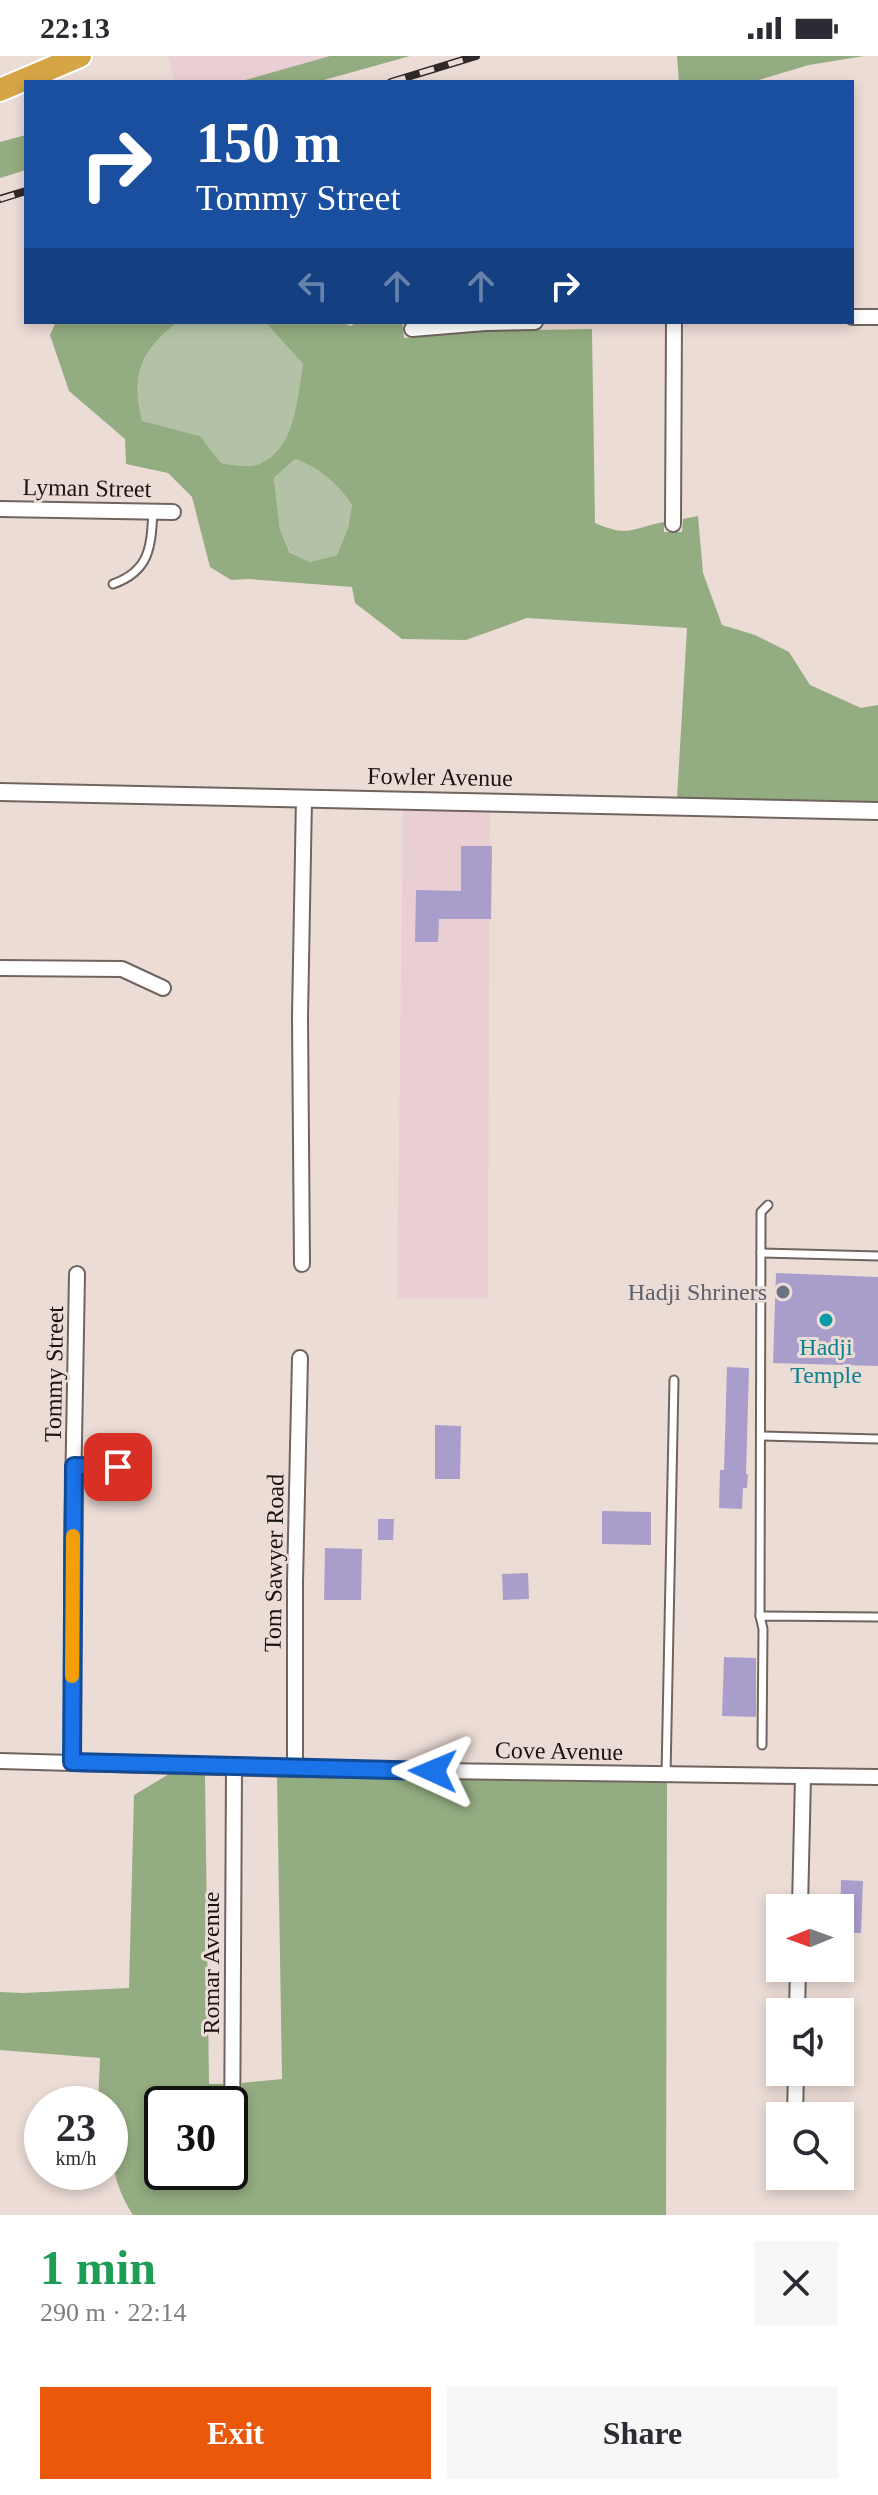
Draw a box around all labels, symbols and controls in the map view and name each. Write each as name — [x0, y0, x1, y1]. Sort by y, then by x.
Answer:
text: 22:13 — [40, 11, 110, 44]
icon: right — [64, 112, 168, 216]
text: 150 m — [196, 112, 341, 174]
text: Tommy Street — [196, 178, 400, 218]
icon: left — [291, 264, 335, 308]
icon: ahead — [375, 264, 419, 308]
icon: ahead — [459, 264, 503, 308]
icon: right — [543, 264, 587, 308]
street label: Lyman Street — [22, 474, 152, 502]
street label: Fowler Avenue — [367, 763, 513, 791]
place label: Hadji Shriners — [628, 1279, 767, 1305]
marker: Hadji Shriners — [774, 1283, 792, 1301]
street label: Tommy Street — [40, 1305, 68, 1442]
marker: Hadji Temple — [817, 1311, 835, 1329]
place label: Hadji Temple — [790, 1334, 862, 1388]
pin — [84, 1433, 152, 1501]
icon: arrive — [96, 1445, 140, 1489]
street label: Tom Sawyer Road — [259, 1474, 289, 1652]
position arrow — [391, 1729, 475, 1813]
street label: Cove Avenue — [495, 1737, 623, 1765]
street label: Romar Avenue — [198, 1892, 224, 2034]
north arrow — [766, 1894, 854, 1982]
map controls — [766, 1894, 854, 2190]
button: sound — [766, 1998, 854, 2086]
speed limit sign: 30 — [144, 2086, 248, 2190]
button: search — [766, 2102, 854, 2190]
text: 23 — [56, 2105, 96, 2150]
text: km/h — [55, 2147, 97, 2169]
text: 1 min — [40, 2241, 156, 2294]
button: close — [754, 2241, 838, 2325]
text: 290 m · 22:14 — [40, 2298, 187, 2327]
button: Exit — [40, 2387, 431, 2479]
button: Share — [447, 2387, 838, 2479]

